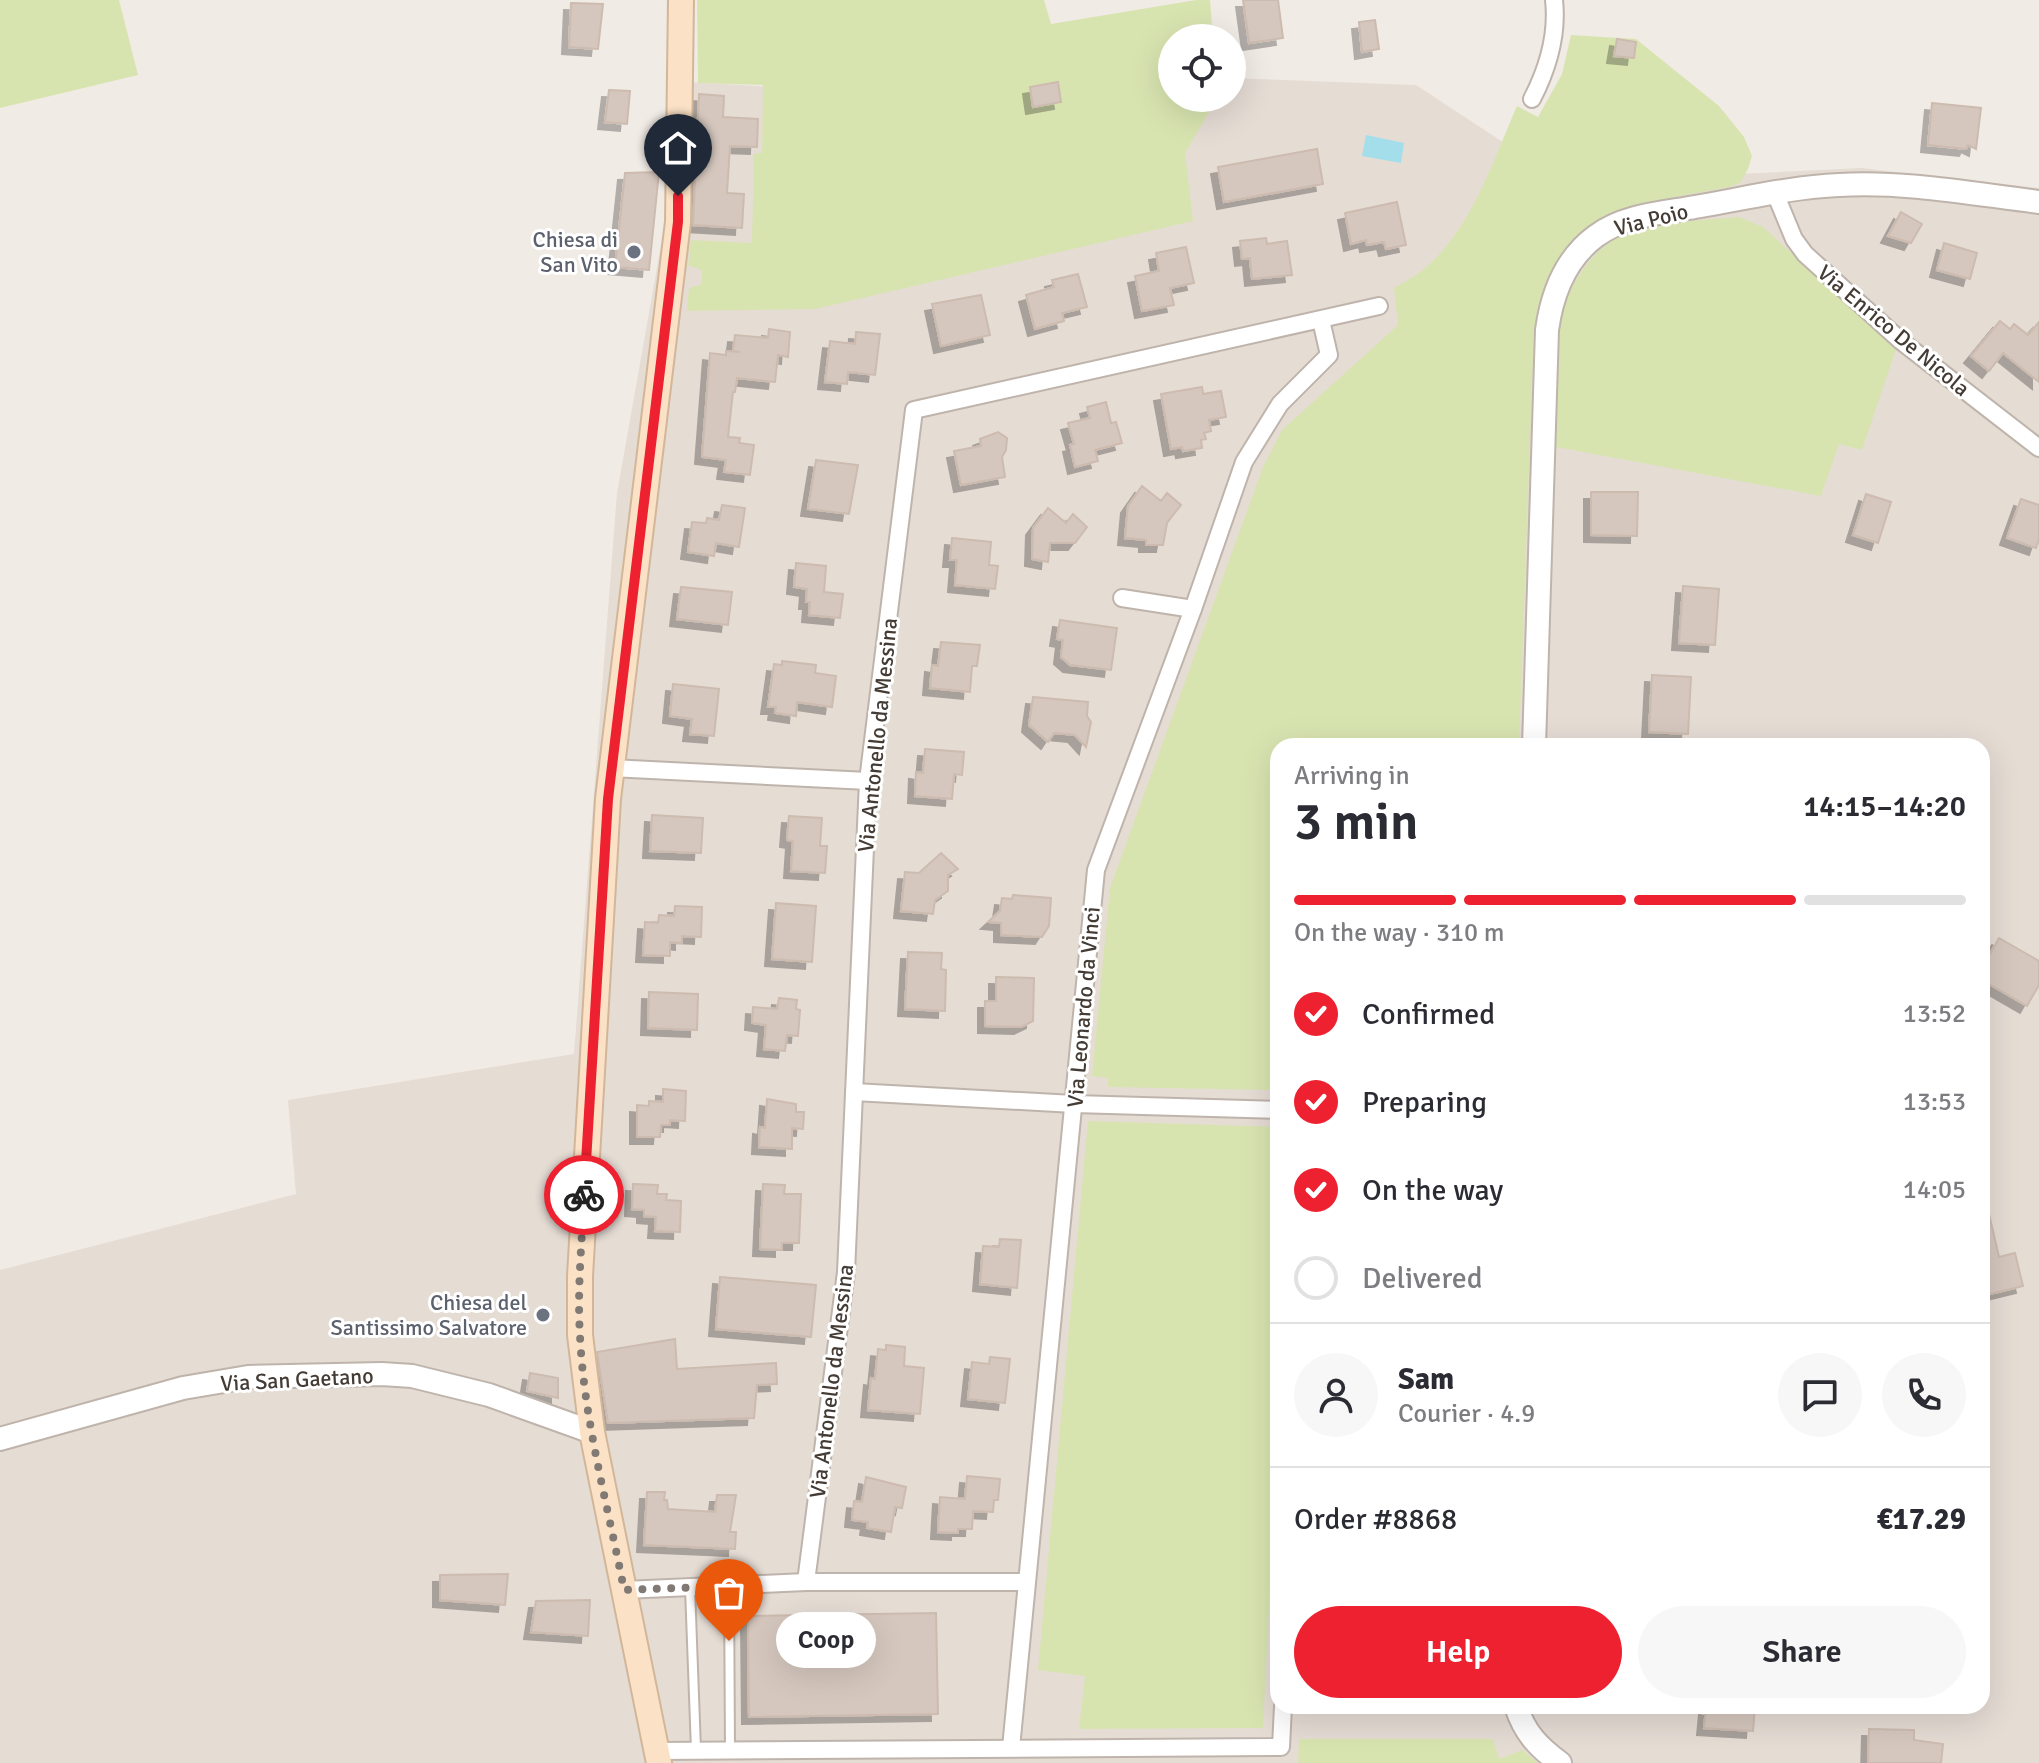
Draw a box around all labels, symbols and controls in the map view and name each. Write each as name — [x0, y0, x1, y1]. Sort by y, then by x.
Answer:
map controls — [1158, 24, 1246, 112]
button: locate — [1158, 24, 1246, 112]
pin — [644, 114, 712, 196]
icon: home — [656, 126, 700, 170]
street label: Via Poio — [1611, 197, 1691, 242]
place label: Chiesa di San Vito — [533, 226, 618, 278]
marker: Chiesa di San Vito — [625, 243, 643, 261]
street label: Via Enrico De Nicola — [1812, 259, 1975, 402]
street label: Via Antonello da Messina — [852, 616, 903, 854]
text: Arriving in — [1294, 760, 1410, 792]
text: 14:15–14:20 — [1803, 788, 1966, 825]
text: 3 min — [1294, 790, 1419, 854]
street label: Via Leonardo da Vinci — [1061, 905, 1106, 1109]
text: On the way · 310 m — [1294, 917, 1504, 949]
icon: check — [1294, 992, 1338, 1036]
text: Confirmed — [1362, 996, 1495, 1033]
text: 13:52 — [1903, 998, 1966, 1030]
icon: check — [1294, 1080, 1338, 1124]
text: Preparing — [1362, 1084, 1487, 1121]
text: 13:53 — [1903, 1086, 1966, 1118]
courier — [544, 1155, 624, 1235]
icon: check — [1294, 1168, 1338, 1212]
text: On the way — [1362, 1172, 1503, 1209]
icon: bike — [562, 1173, 606, 1217]
text: 14:05 — [1903, 1174, 1966, 1206]
text: Delivered — [1362, 1260, 1483, 1297]
street label: Via Antonello da Messina — [804, 1263, 859, 1500]
place label: Chiesa del Santissimo Salvatore — [331, 1289, 527, 1341]
marker: Chiesa del Santissimo Salvatore — [534, 1306, 552, 1324]
button: person — [1294, 1353, 1378, 1437]
button: chat — [1778, 1353, 1862, 1437]
button: phone — [1882, 1353, 1966, 1437]
text: Sam — [1398, 1361, 1454, 1398]
street label: Via San Gaetano — [220, 1362, 374, 1397]
text: Courier · 4.9 — [1398, 1398, 1535, 1430]
text: Order #8868 — [1294, 1501, 1457, 1538]
text: €17.29 — [1876, 1501, 1966, 1538]
pin — [695, 1559, 763, 1641]
icon: bag — [707, 1571, 751, 1615]
button: Help — [1294, 1606, 1622, 1698]
button: Share — [1638, 1606, 1966, 1698]
callout: Coop — [777, 1613, 877, 1669]
text: Coop — [798, 1624, 854, 1656]

